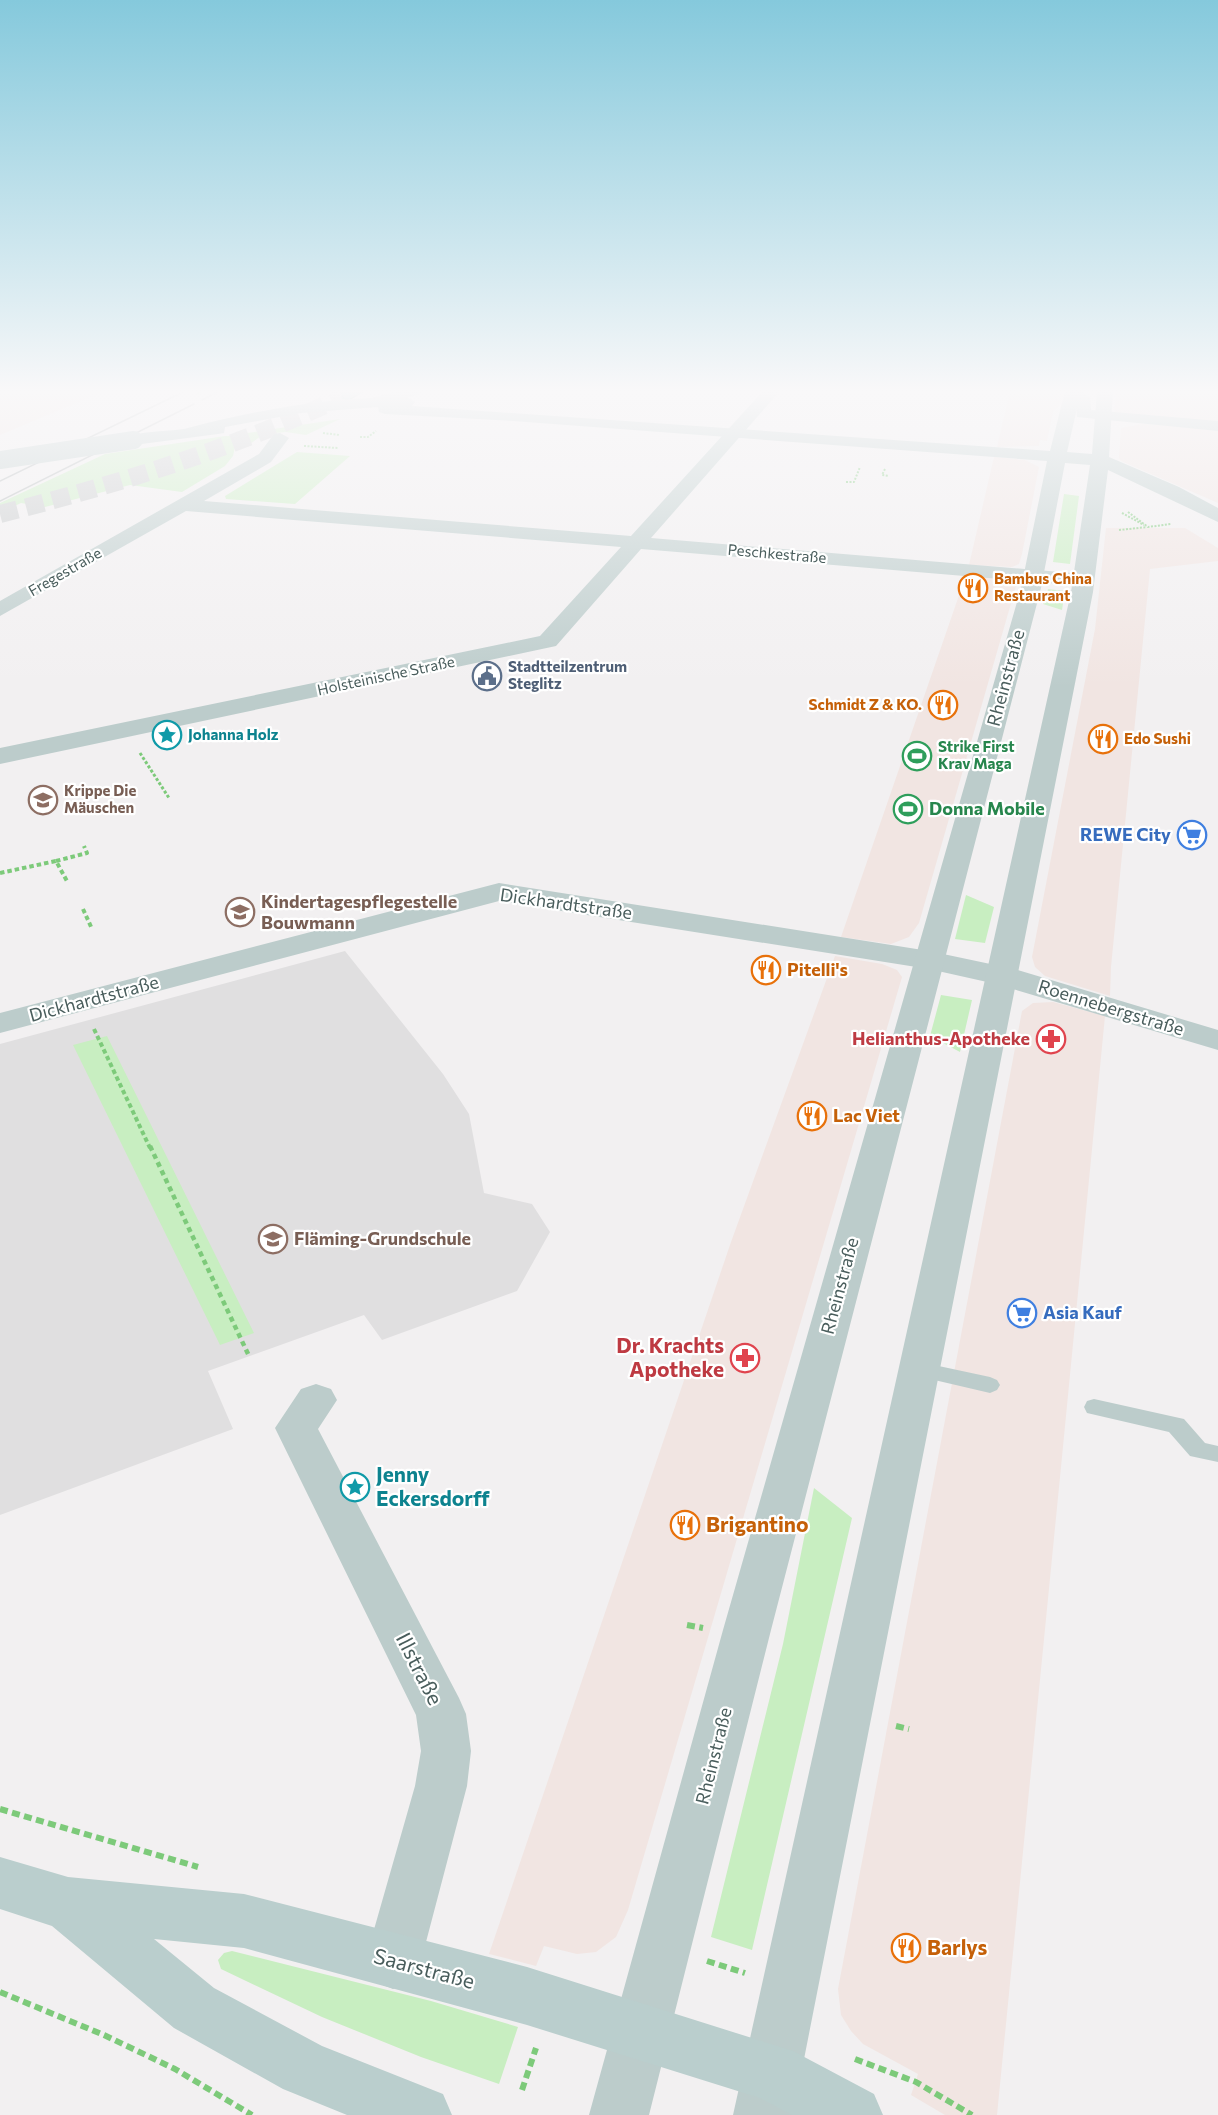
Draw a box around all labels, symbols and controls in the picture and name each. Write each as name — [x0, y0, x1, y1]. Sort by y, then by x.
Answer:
street label: Peschkestraße — [727, 540, 827, 566]
street label: Fregestraße — [25, 543, 104, 599]
place label: Bambus China Restaurant — [994, 569, 1092, 604]
restaurant icon: Bambus China Restaurant — [957, 572, 989, 604]
street label: Rheinstraße — [982, 627, 1028, 728]
street label: Holsteinische Straße — [315, 652, 456, 698]
place label: Stadtteilzentrum Steglitz — [508, 657, 627, 692]
public building icon: Stadtteilzentrum Steglitz — [471, 660, 503, 692]
restaurant icon: Schmidt Z & KO. — [927, 689, 959, 721]
place label: Schmidt Z & KO. — [809, 695, 922, 713]
place icon: Johanna Holz — [151, 719, 183, 751]
restaurant icon: Edo Sushi — [1087, 723, 1119, 755]
place label: Johanna Holz — [188, 725, 279, 743]
place label: Edo Sushi — [1124, 729, 1191, 747]
place label: Strike First Krav Maga — [938, 737, 1015, 772]
sports icon: Strike First Krav Maga — [901, 740, 933, 772]
place label: Krippe Die Mäuschen — [64, 781, 137, 816]
school or university icon: Krippe Die Mäuschen — [27, 784, 59, 816]
sports icon: Donna Mobile — [892, 793, 924, 825]
place label: Donna Mobile — [929, 797, 1045, 819]
supermarket icon: REWE City — [1176, 819, 1208, 851]
place label: REWE City — [1080, 823, 1171, 845]
street label: Dickhardtstraße — [499, 883, 634, 923]
place label: Kindertagespflegestelle Bouwmann — [261, 890, 457, 933]
school or university icon: Kindertagespflegestelle Bouwmann — [224, 896, 256, 928]
restaurant icon: Pitelli's — [750, 954, 782, 986]
place label: Pitelli's — [787, 958, 848, 980]
street label: Dickhardtstraße — [27, 970, 161, 1026]
street label: Roennebergstraße — [1036, 974, 1187, 1040]
pharmacy icon: Helianthus-Apotheke — [1035, 1023, 1067, 1055]
place label: Helianthus-Apotheke — [852, 1027, 1030, 1049]
restaurant icon: Lac Viet — [796, 1100, 828, 1132]
place label: Lac Viet — [833, 1104, 900, 1126]
school or university icon: Fläming-Grundschule — [257, 1223, 289, 1255]
place label: Fläming-Grundschule — [294, 1227, 471, 1249]
street label: Rheinstraße — [816, 1235, 862, 1336]
supermarket icon: Asia Kauf — [1006, 1297, 1038, 1329]
place label: Asia Kauf — [1043, 1301, 1123, 1323]
place label: Dr. Krachts Apotheke — [616, 1332, 724, 1381]
pharmacy icon: Dr. Krachts Apotheke — [729, 1342, 761, 1374]
place label: Jenny Eckersdorff — [376, 1461, 490, 1510]
place icon: Jenny Eckersdorff — [339, 1471, 371, 1503]
restaurant icon: Brigantino — [669, 1509, 701, 1541]
place label: Brigantino — [706, 1511, 809, 1536]
street label: Illstraße — [392, 1628, 449, 1709]
street label: Rheinstraße — [690, 1705, 736, 1807]
restaurant icon: Barlys — [890, 1932, 922, 1964]
place label: Barlys — [927, 1934, 988, 1959]
street label: Saarstraße — [371, 1942, 478, 1993]

